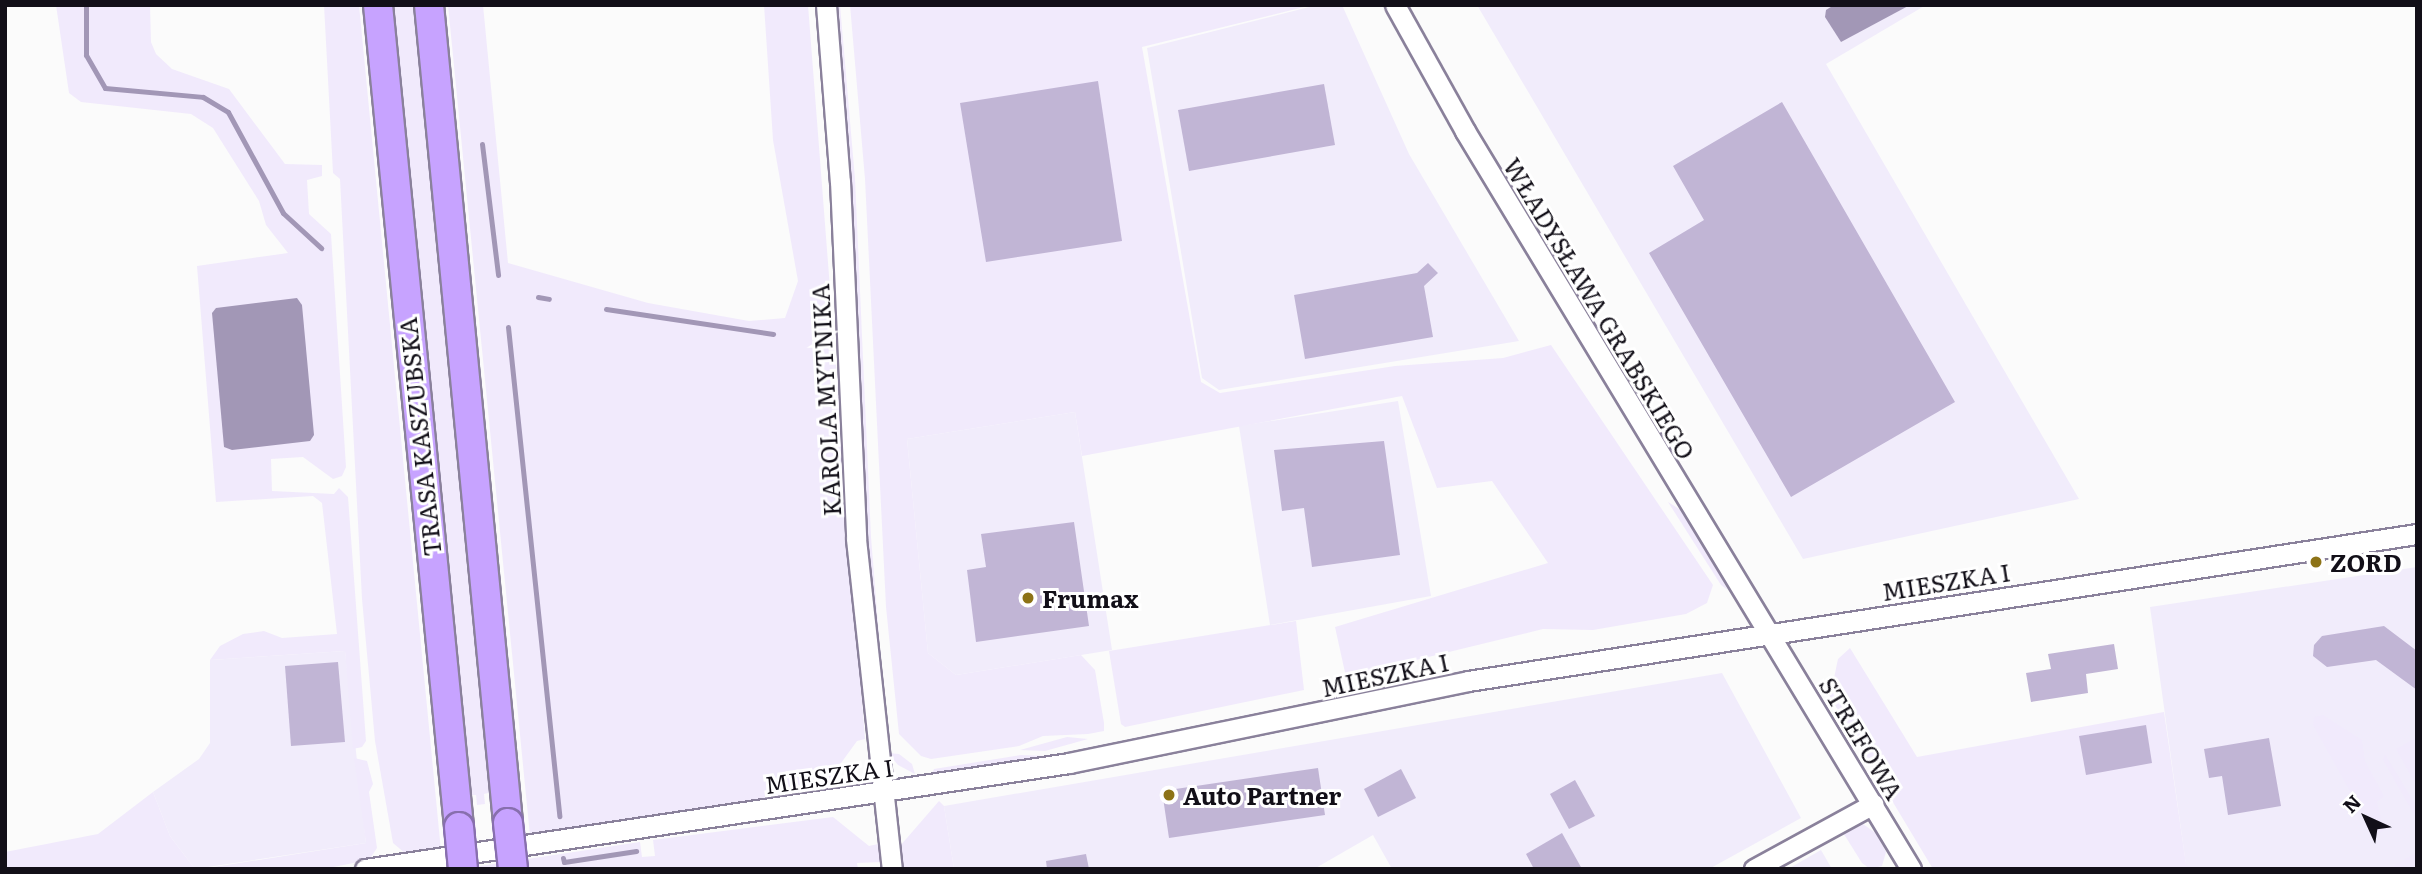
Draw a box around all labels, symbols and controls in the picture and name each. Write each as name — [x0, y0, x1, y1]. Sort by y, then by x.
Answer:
street label: WŁADYSŁAWA GRABSKIEGO — [1498, 152, 1702, 464]
street label: KAROLA MYTNIKA — [805, 283, 845, 517]
street label: TRASA KASZUBSKA — [392, 316, 446, 558]
place label: ZORD — [2330, 548, 2402, 576]
marker: ZORD — [2308, 554, 2324, 570]
street label: MIESZKA I — [1880, 557, 2012, 605]
place label: Frumax — [1042, 584, 1139, 612]
marker: Frumax — [1020, 590, 1036, 606]
street label: MIESZKA I — [1319, 646, 1451, 702]
street label: STREFOWA — [1814, 672, 1910, 804]
street label: MIESZKA I — [763, 752, 895, 798]
place label: Auto Partner — [1183, 781, 1341, 809]
north arrow — [2331, 783, 2401, 853]
marker: Auto Partner — [1161, 787, 1177, 803]
text: N — [2336, 788, 2367, 819]

